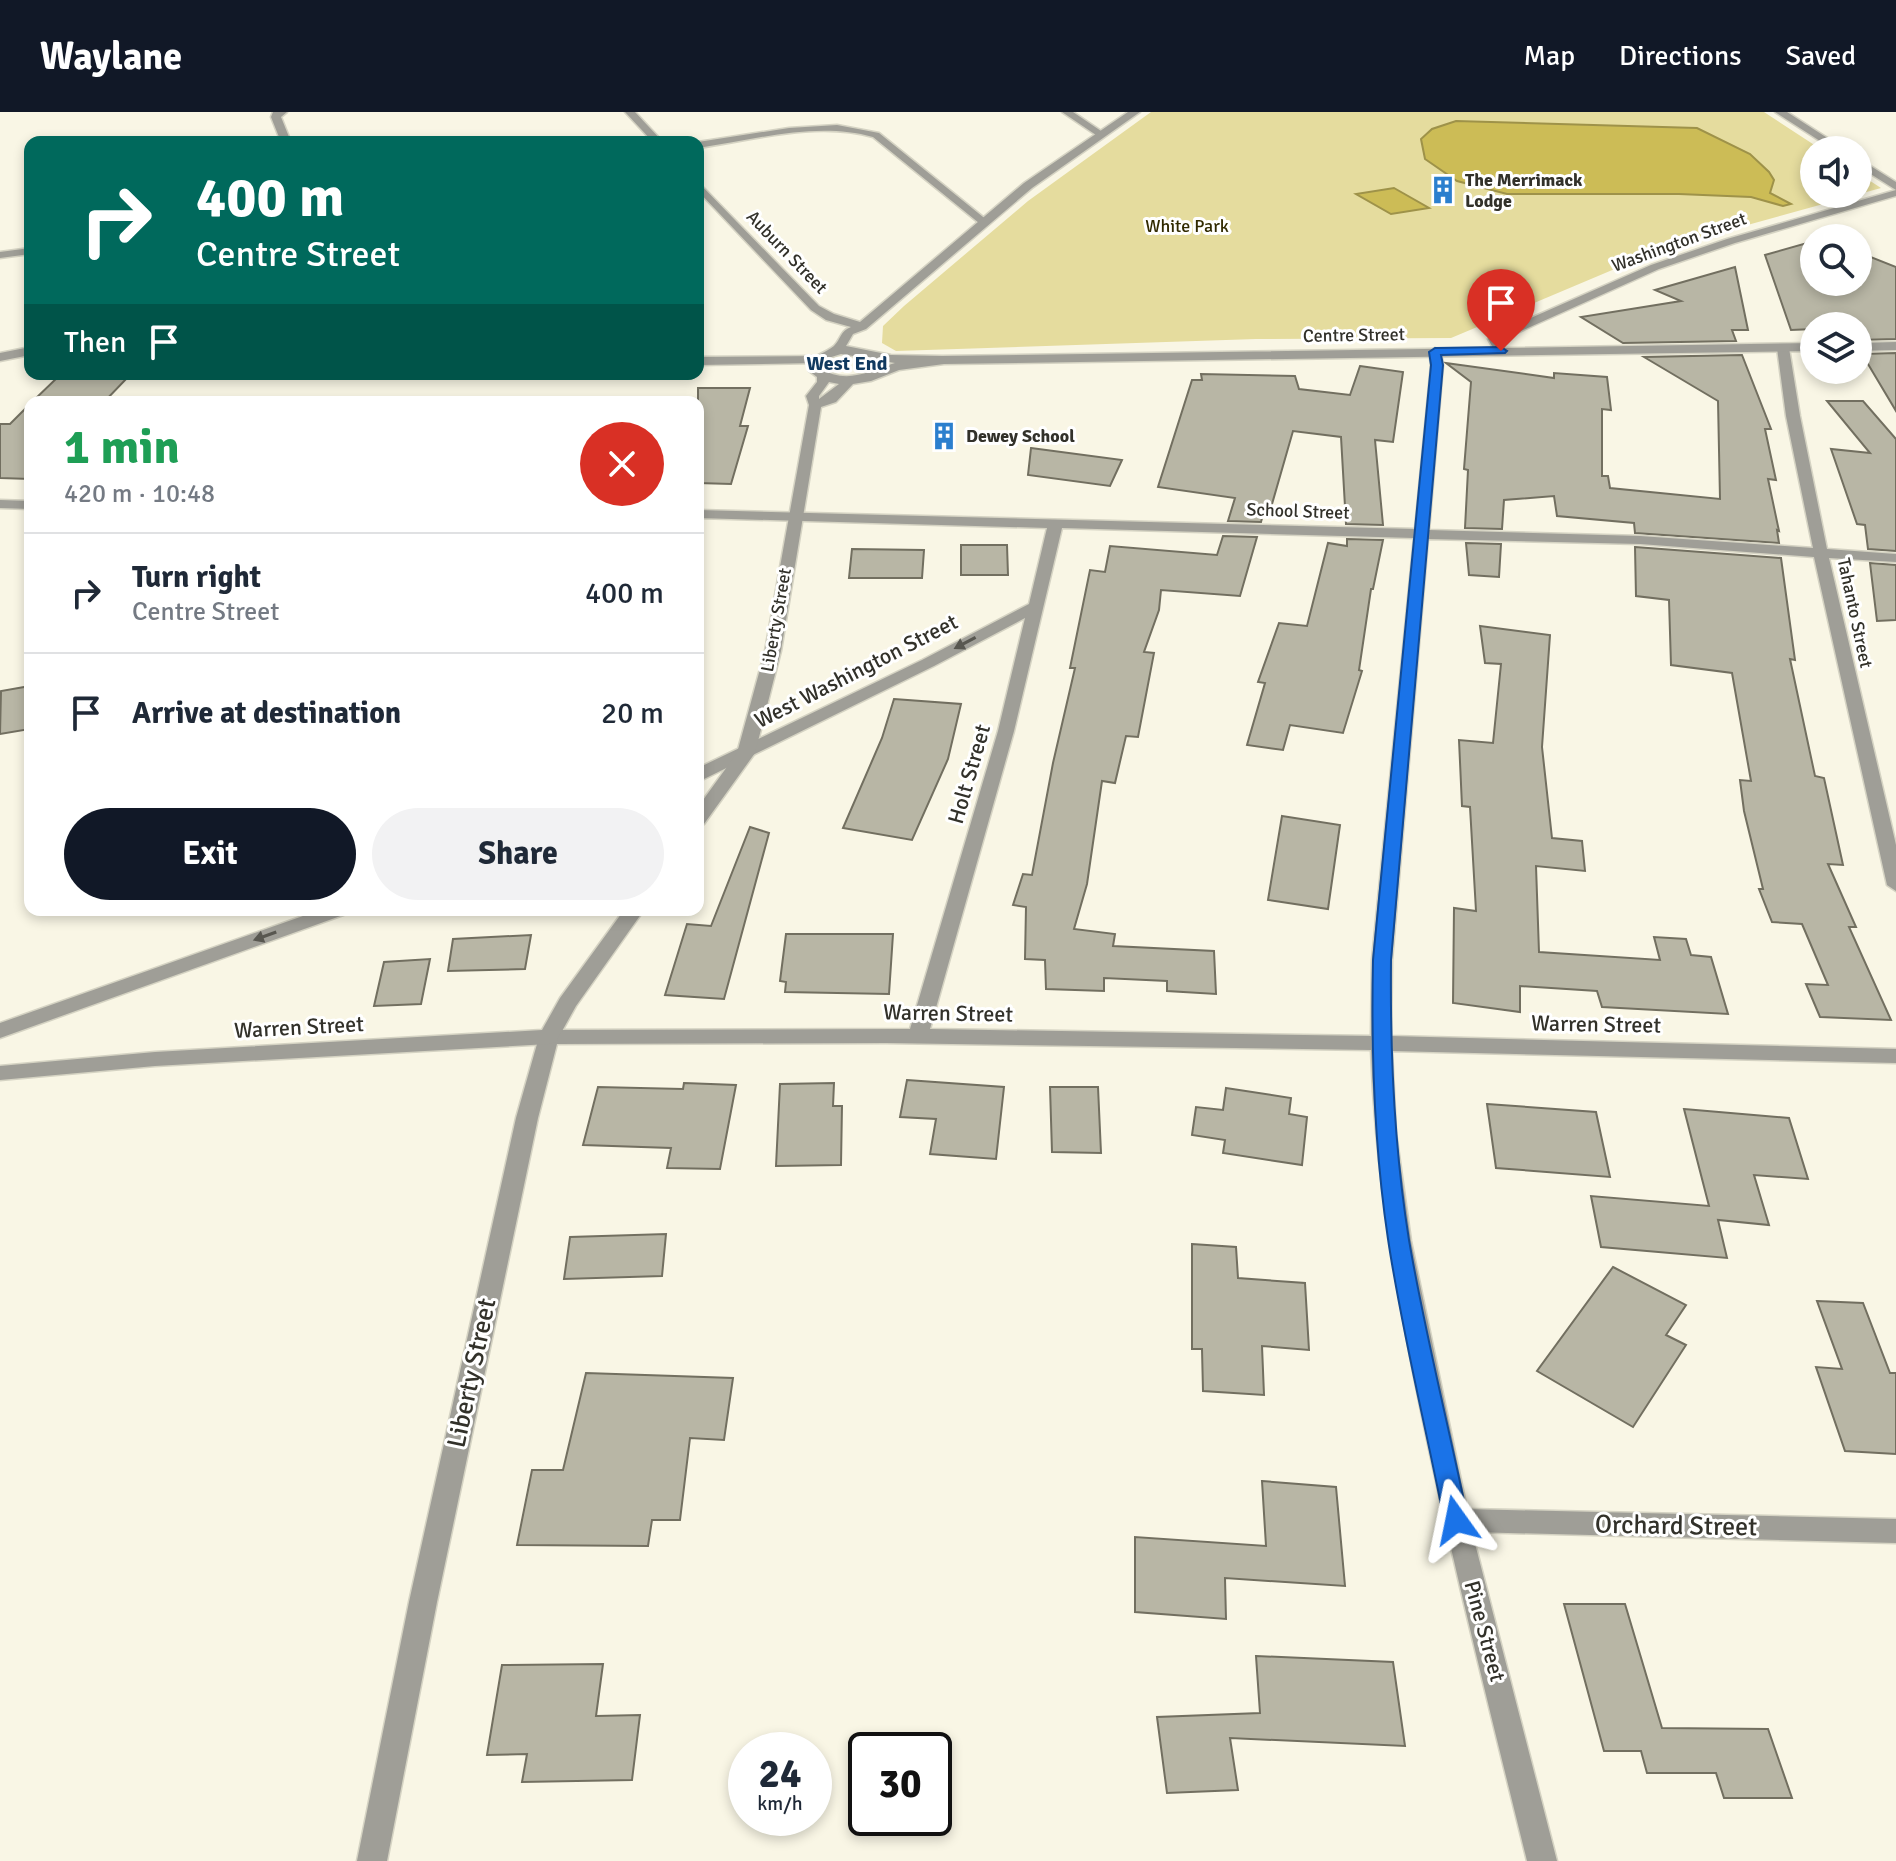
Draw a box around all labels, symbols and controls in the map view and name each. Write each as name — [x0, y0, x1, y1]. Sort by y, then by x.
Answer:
text: Waylane — [40, 33, 182, 80]
text: Map — [1523, 39, 1575, 73]
text: Directions — [1619, 39, 1741, 73]
text: Saved — [1785, 39, 1856, 73]
map controls — [1800, 136, 1872, 384]
button: sound — [1800, 136, 1872, 208]
text: 400 m — [196, 163, 344, 232]
icon: right — [64, 168, 168, 272]
place label: The Merrimack Lodge — [1465, 169, 1583, 212]
building icon: The Merrimack Lodge — [1428, 175, 1458, 205]
street label: Auburn Street — [742, 206, 832, 298]
street label: Washington Street — [1609, 207, 1749, 277]
park label: White Park — [1145, 215, 1229, 237]
button: search — [1800, 224, 1872, 296]
text: Centre Street — [196, 232, 400, 277]
pin — [1467, 269, 1535, 351]
icon: arrive — [1479, 281, 1523, 325]
button: layers — [1800, 312, 1872, 384]
icon: arrive — [142, 320, 186, 364]
street label: Centre Street — [1303, 323, 1405, 347]
text: Then — [64, 324, 126, 361]
district label: West End — [806, 351, 888, 376]
text: 1 min — [64, 418, 180, 477]
building icon: Dewey School — [929, 421, 959, 451]
button: close — [580, 422, 664, 506]
place label: Dewey School — [966, 425, 1075, 447]
text: 420 m · 10:48 — [64, 478, 215, 510]
street label: School Street — [1246, 498, 1350, 524]
street label: Tahanto Street — [1833, 556, 1877, 670]
text: Turn right — [132, 559, 261, 596]
street label: Liberty Street — [756, 566, 796, 674]
icon: right — [64, 571, 108, 615]
text: 400 m — [585, 575, 664, 612]
text: Centre Street — [132, 596, 279, 628]
street label: West Washington Street — [750, 608, 962, 734]
one-way arrow — [954, 636, 976, 650]
icon: arrive — [64, 691, 108, 735]
text: Arrive at destination — [132, 695, 401, 732]
text: 20 m — [601, 695, 664, 732]
street label: Holt Street — [942, 721, 996, 827]
button: Exit — [64, 808, 356, 900]
button: Share — [372, 808, 664, 900]
one-way arrow — [253, 930, 277, 943]
street label: Warren Street — [883, 998, 1014, 1028]
street label: Warren Street — [1531, 1009, 1662, 1039]
street label: Warren Street — [233, 1010, 365, 1044]
street label: Liberty Street — [441, 1295, 503, 1451]
position arrow — [1414, 1478, 1498, 1562]
street label: Orchard Street — [1595, 1509, 1757, 1543]
street label: Pine Street — [1459, 1577, 1512, 1685]
speed limit sign: 30 — [848, 1732, 952, 1836]
text: 24 — [758, 1749, 802, 1799]
text: km/h — [757, 1791, 803, 1816]

